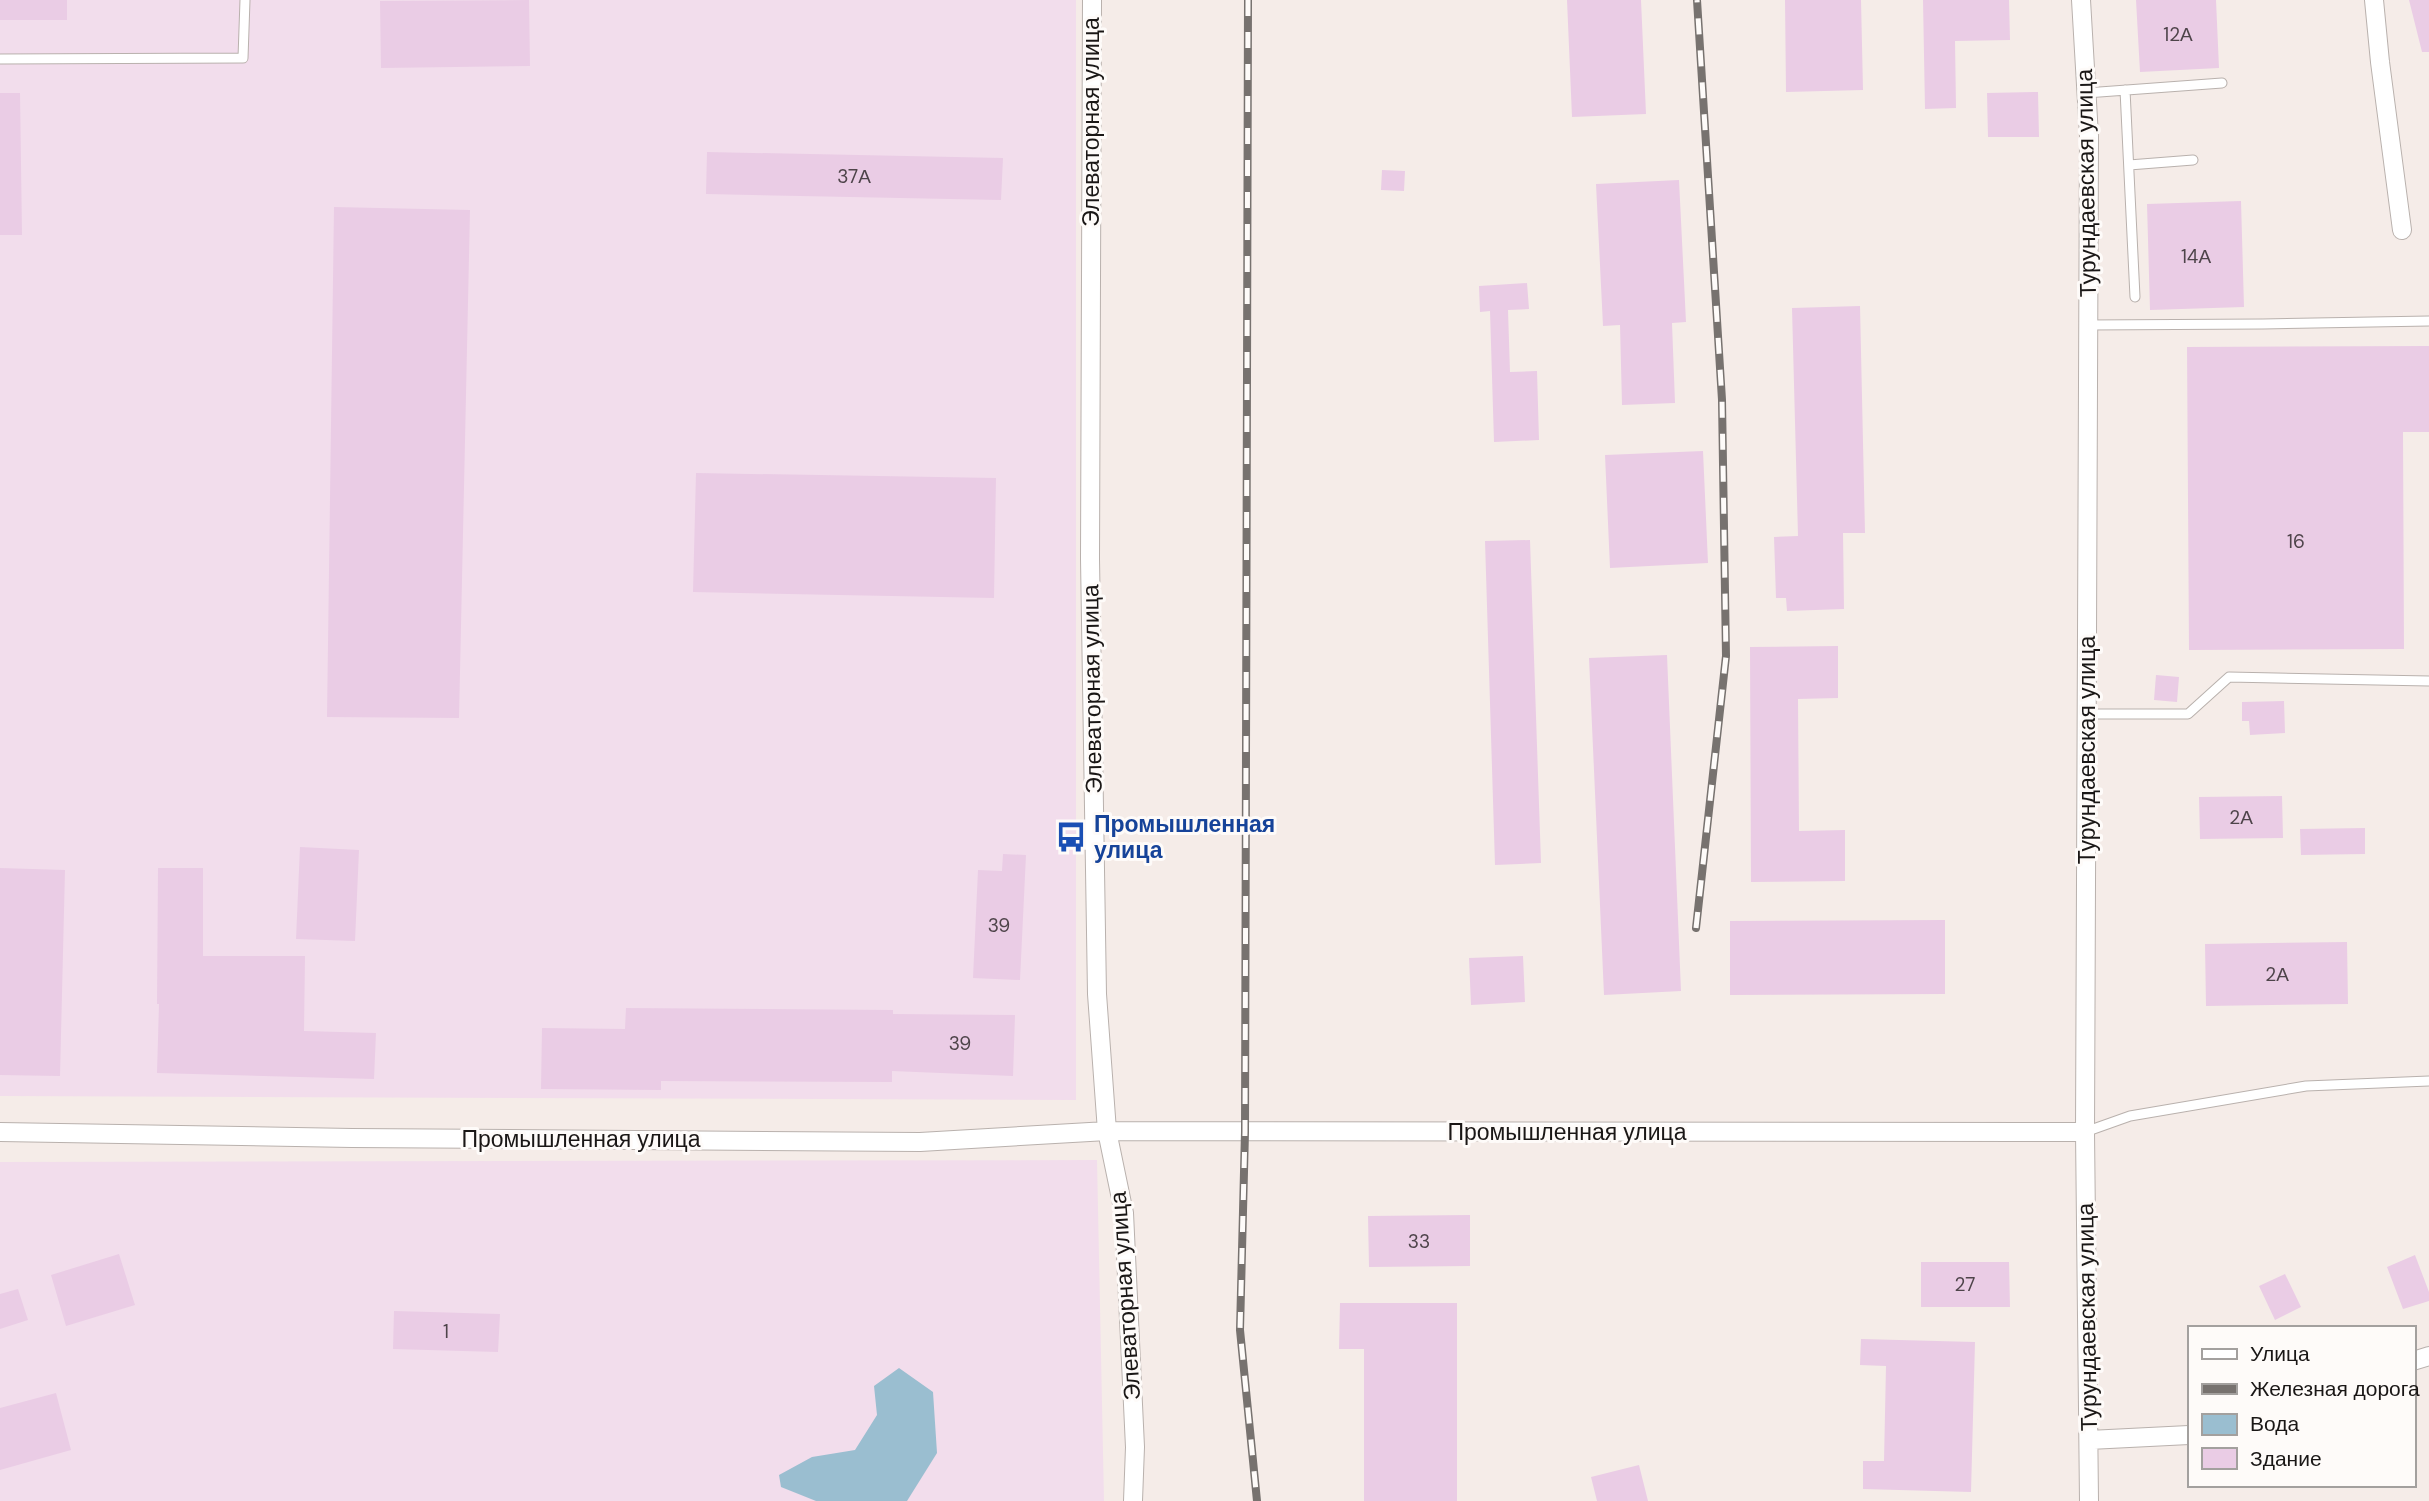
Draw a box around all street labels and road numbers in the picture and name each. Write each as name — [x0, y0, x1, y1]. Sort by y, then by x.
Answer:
street label: Элеваторная улица — [1076, 17, 1106, 227]
street label: Турундаевская улица — [2069, 68, 2103, 297]
street label: Элеваторная улица — [1075, 584, 1109, 794]
street label: Турундаевская улица — [2072, 636, 2102, 864]
street label: Промышленная улица — [1447, 1117, 1687, 1147]
street label: Промышленная улица — [461, 1124, 701, 1154]
street label: Элеваторная улица — [1103, 1190, 1147, 1401]
street label: Турундаевская улица — [2070, 1202, 2104, 1431]

